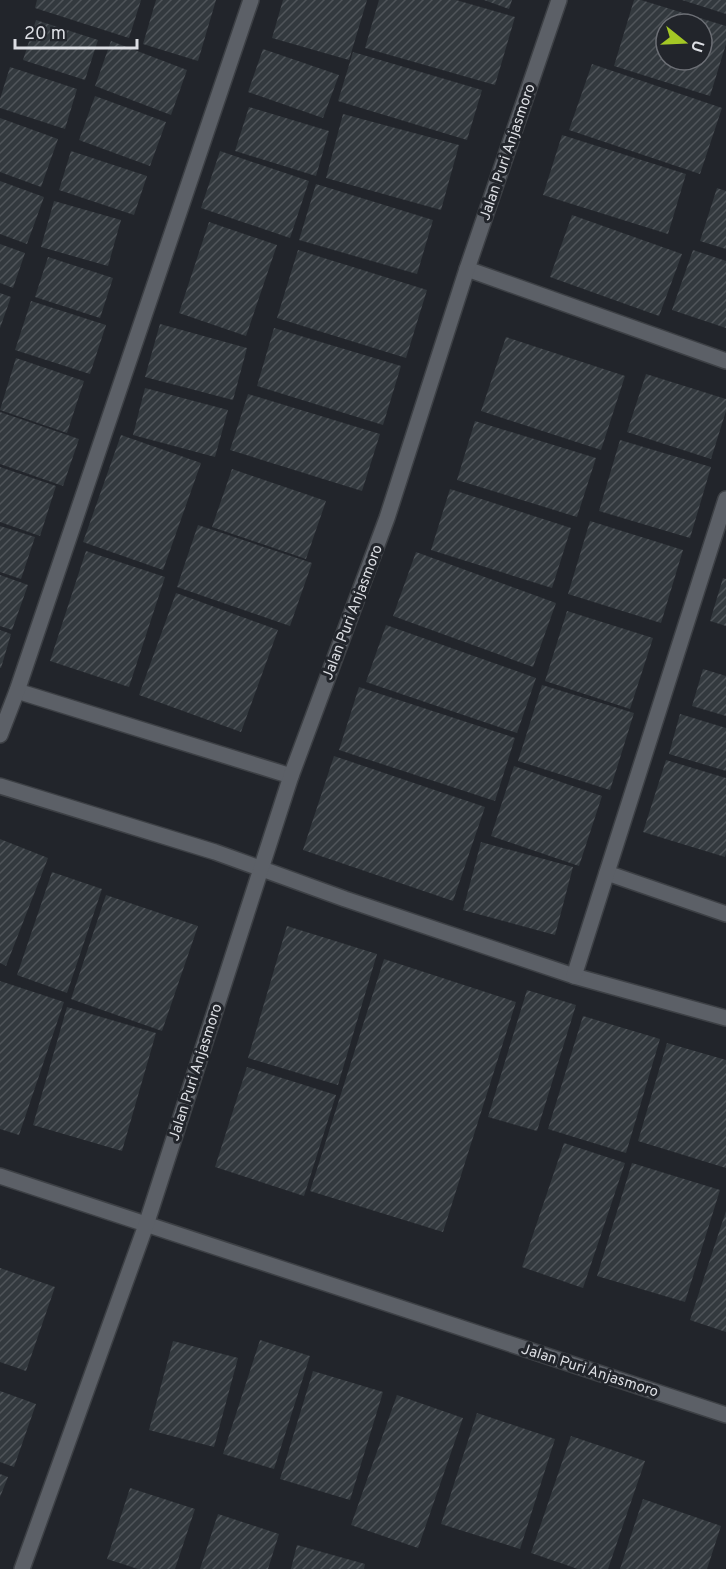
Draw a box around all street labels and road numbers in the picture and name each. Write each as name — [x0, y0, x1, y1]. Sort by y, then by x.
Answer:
street label: Jalan Puri Anjasmoro — [476, 82, 541, 223]
street label: Jalan Puri Anjasmoro — [319, 542, 388, 683]
street label: Jalan Puri Anjasmoro — [165, 1001, 228, 1144]
street label: Jalan Puri Anjasmoro — [518, 1340, 661, 1403]

